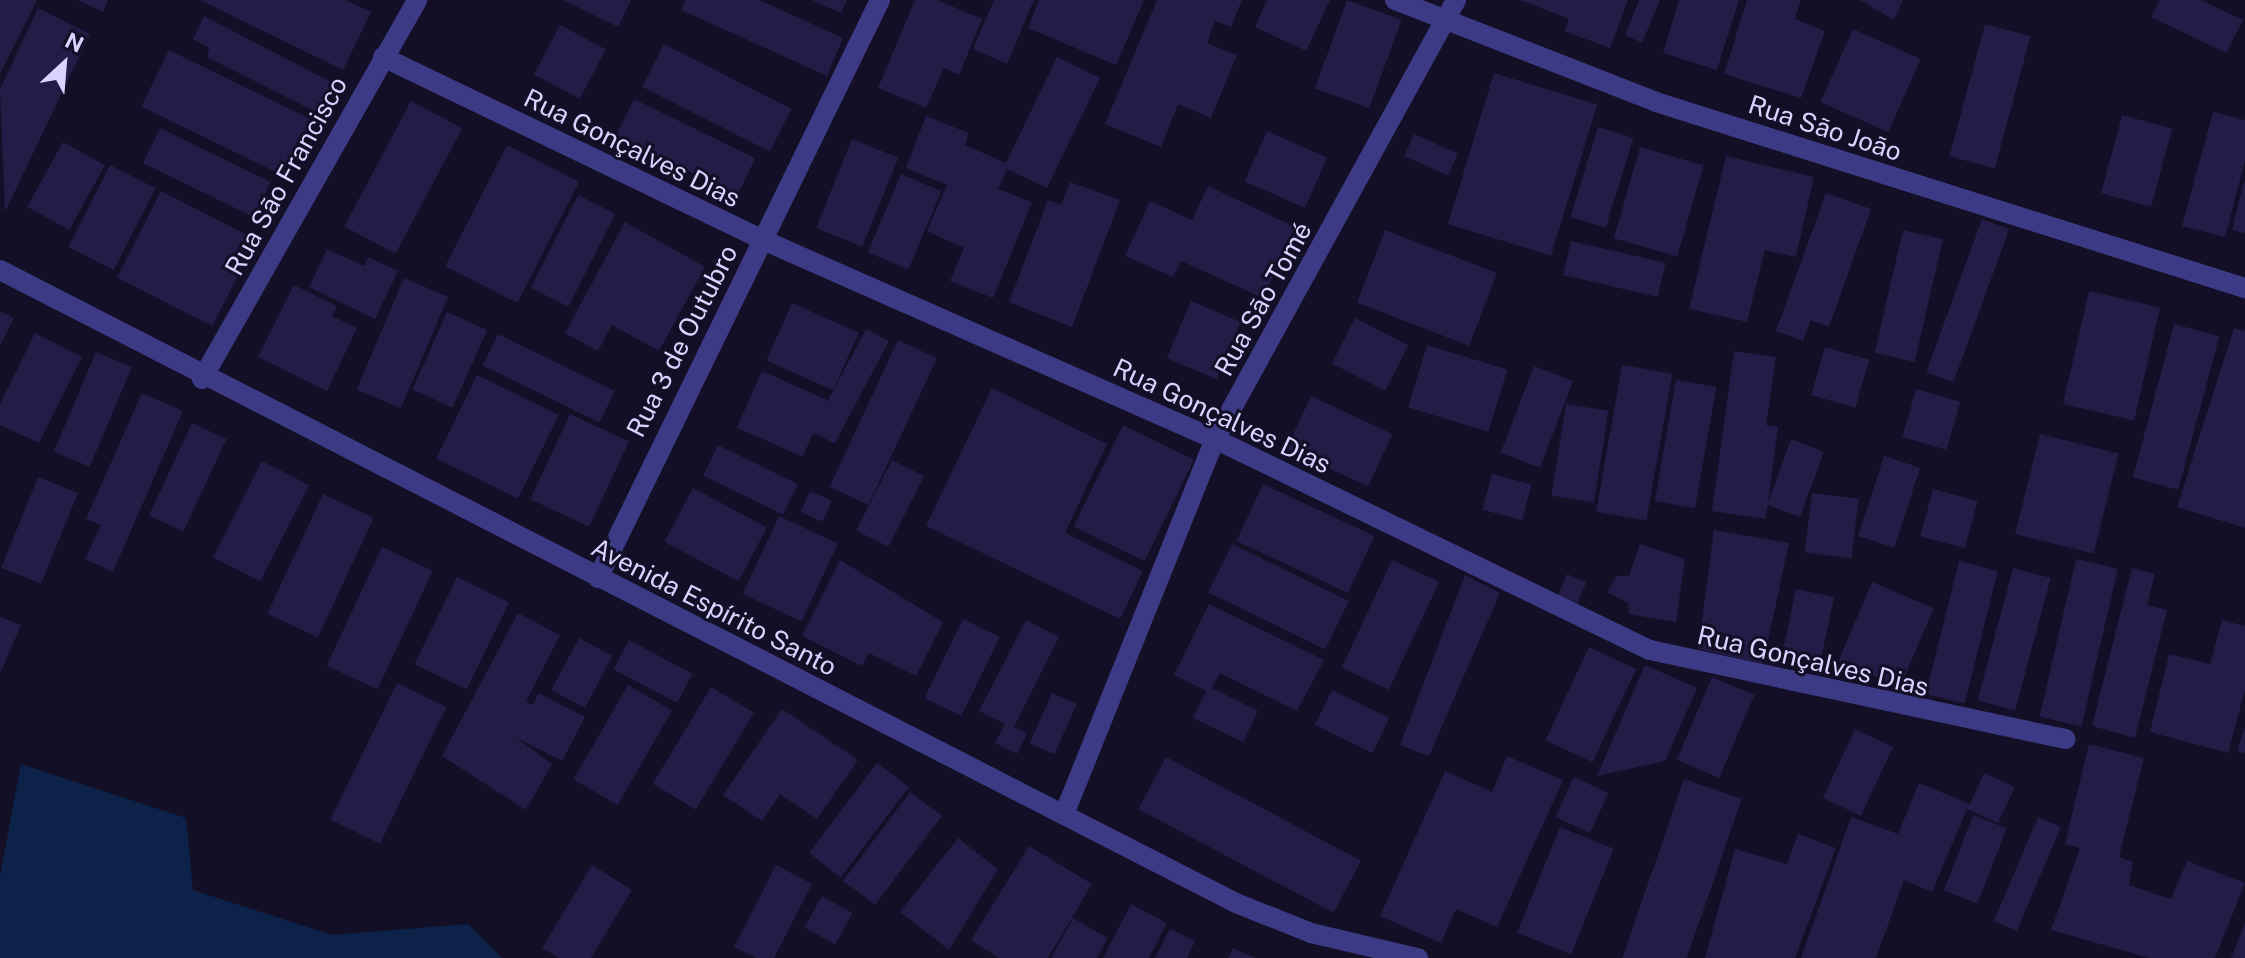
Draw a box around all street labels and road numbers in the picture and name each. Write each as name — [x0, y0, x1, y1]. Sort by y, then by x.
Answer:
street label: Rua São Francisco — [218, 71, 354, 281]
street label: Rua Gonçalves Dias — [519, 82, 745, 214]
street label: Rua São João — [1744, 89, 1906, 167]
street label: Rua São Tomé — [1208, 216, 1318, 382]
street label: Rua 3 de Outubro — [620, 239, 744, 443]
street label: Rua Gonçalves Dias — [1108, 352, 1336, 480]
street label: Avenida Espírito Santo — [586, 532, 842, 682]
street label: Rua Gonçalves Dias — [1694, 619, 1932, 703]

